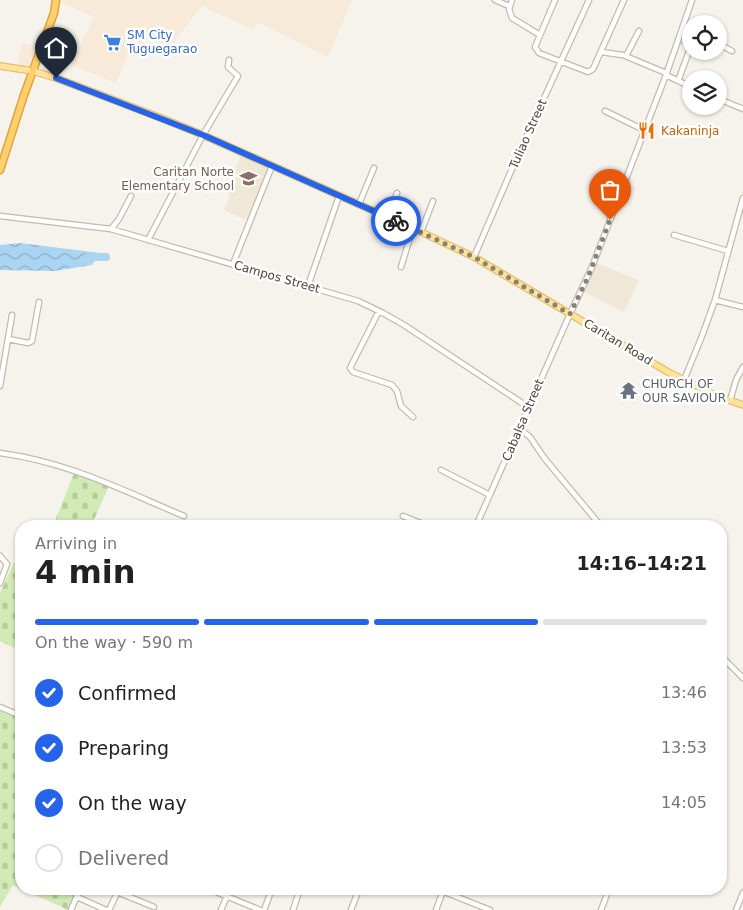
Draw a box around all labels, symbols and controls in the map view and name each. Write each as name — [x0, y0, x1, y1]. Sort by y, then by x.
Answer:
map controls — [682, 15, 727, 115]
button: locate — [682, 15, 727, 60]
pin — [35, 27, 77, 78]
place label: SM City Tuguegarao — [126, 28, 197, 56]
supermarket icon: SM City Tuguegarao — [103, 32, 123, 52]
icon: home — [42, 34, 70, 62]
button: layers — [682, 70, 727, 115]
street label: Tuliao Street — [506, 97, 550, 172]
restaurant icon: Kakaninja — [637, 121, 657, 141]
place label: Kakaninja — [661, 124, 719, 138]
place label: Caritan Norte Elementary School — [121, 165, 234, 193]
school or university icon: Caritan Norte Elementary School — [238, 169, 258, 189]
pin — [589, 169, 631, 220]
icon: bag — [596, 176, 624, 204]
courier — [371, 196, 421, 246]
icon: bike — [382, 207, 410, 235]
street label: Campos Street — [232, 258, 322, 296]
street label: Caritan Road — [581, 316, 655, 368]
street label: Cabalsa Street — [499, 377, 547, 463]
place label: CHURCH OF OUR SAVIOUR — [642, 377, 726, 405]
temple icon: CHURCH OF OUR SAVIOUR — [618, 381, 638, 401]
text: Arriving in — [35, 534, 117, 553]
text: 14:16–14:21 — [577, 552, 707, 574]
text: 4 min — [35, 553, 136, 591]
text: On the way · 590 m — [35, 633, 193, 652]
icon: check — [35, 679, 63, 707]
text: Confirmed — [78, 682, 177, 704]
text: 13:46 — [661, 683, 707, 702]
icon: check — [35, 734, 63, 762]
text: Preparing — [78, 737, 169, 759]
text: 13:53 — [661, 738, 707, 757]
icon: check — [35, 789, 63, 817]
text: On the way — [78, 792, 187, 814]
text: 14:05 — [661, 793, 707, 812]
text: Delivered — [78, 847, 169, 869]

